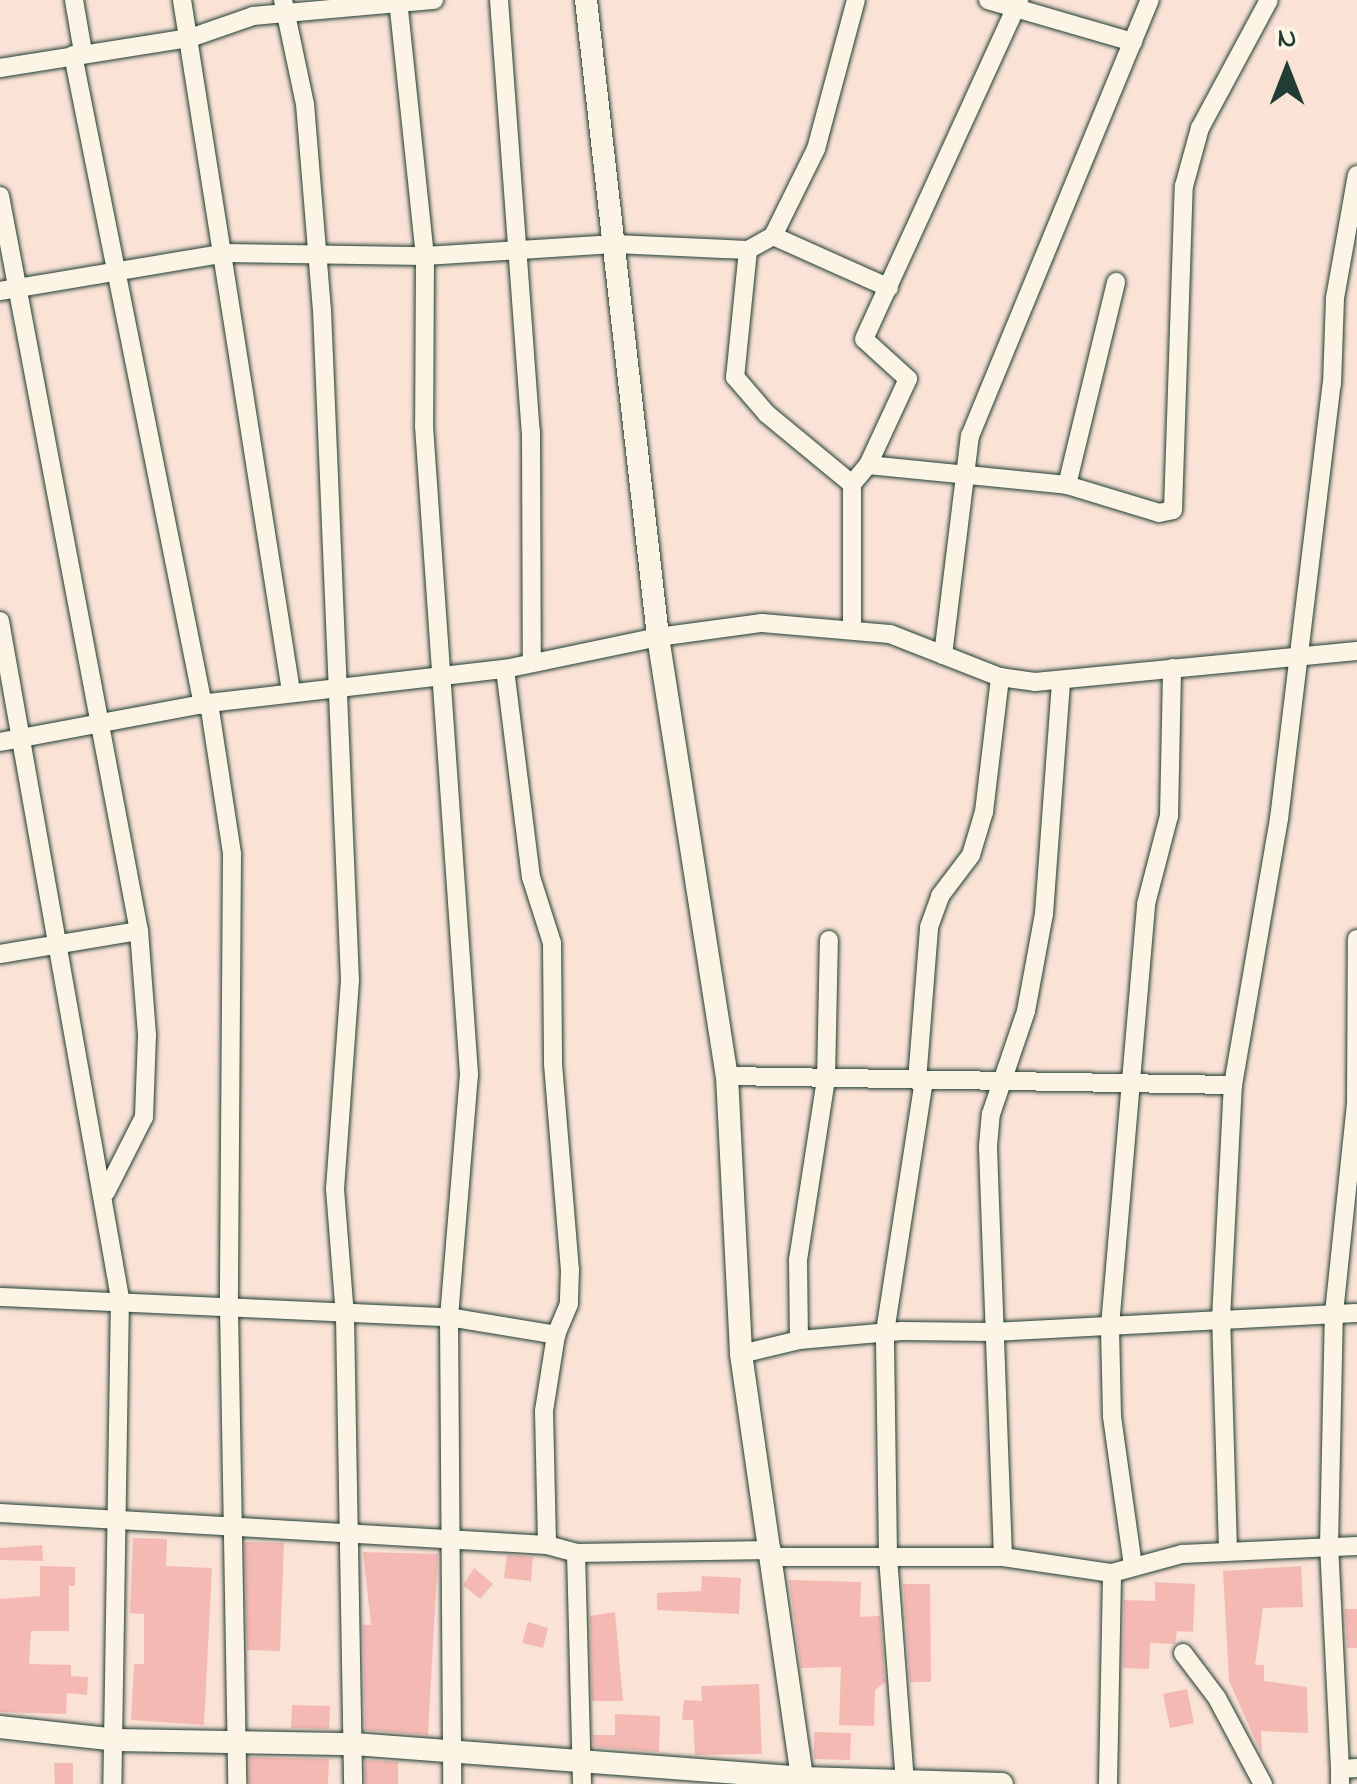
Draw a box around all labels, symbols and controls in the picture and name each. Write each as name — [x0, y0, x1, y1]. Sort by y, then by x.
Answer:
text: N — [1278, 19, 1296, 60]
north arrow — [1237, 20, 1337, 120]

